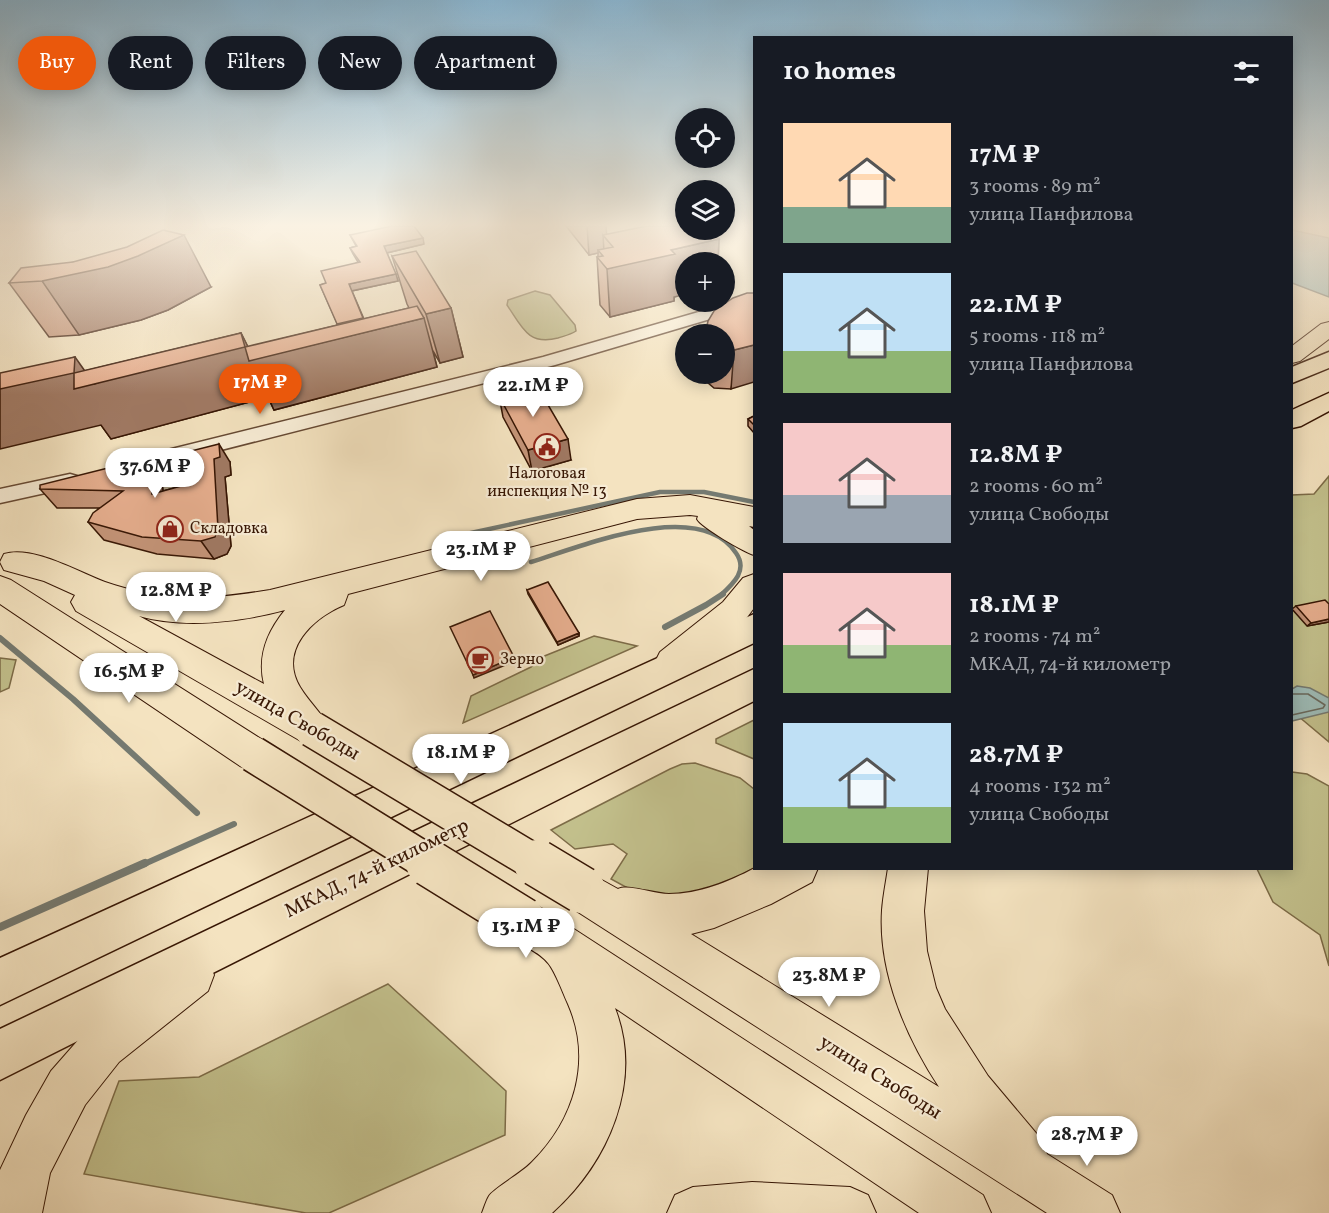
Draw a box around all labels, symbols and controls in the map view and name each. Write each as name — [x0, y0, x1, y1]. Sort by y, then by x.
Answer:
chip: Buy — [18, 36, 96, 90]
chip: Rent — [108, 36, 193, 90]
chip: Filters — [205, 36, 306, 90]
chip: New — [318, 36, 402, 90]
chip: Apartment — [414, 36, 557, 90]
text: 10 homes — [783, 54, 896, 90]
icon: filters — [1230, 56, 1263, 89]
map controls — [675, 108, 735, 384]
button: locate — [675, 108, 735, 168]
text: 17M ₽ — [969, 137, 1040, 173]
icon: home — [831, 147, 903, 219]
text: 3 rooms · 89 m² — [969, 173, 1101, 201]
button: layers — [675, 180, 735, 240]
text: улица Панфилова — [969, 201, 1134, 229]
button: + — [675, 252, 735, 312]
text: 22.1M ₽ — [969, 287, 1062, 323]
icon: home — [831, 297, 903, 369]
text: 5 rooms · 118 m² — [969, 323, 1105, 351]
button: − — [675, 324, 735, 384]
text: улица Панфилова — [969, 351, 1134, 379]
pin: 17M ₽ — [218, 364, 302, 415]
pin: 22.1M ₽ — [478, 367, 588, 418]
text: 17M ₽ — [233, 369, 287, 397]
text: 22.1M ₽ — [497, 372, 569, 400]
public building icon: Налоговая инспекция № 13 — [532, 432, 562, 462]
text: 12.8M ₽ — [969, 437, 1063, 473]
icon: home — [831, 447, 903, 519]
pin: 37.6M ₽ — [100, 448, 210, 499]
text: 37.6M ₽ — [119, 453, 191, 481]
place label: Налоговая инспекция № 13 — [487, 463, 607, 503]
text: 2 rooms · 60 m² — [969, 473, 1103, 501]
text: улица Свободы — [969, 501, 1109, 529]
shop icon: Складовка — [155, 514, 185, 544]
place label: Складовка — [190, 518, 268, 540]
pin: 23.1M ₽ — [426, 531, 536, 582]
text: 23.1M ₽ — [445, 536, 517, 564]
pin: 12.8M ₽ — [121, 572, 231, 623]
text: 12.8M ₽ — [140, 577, 212, 605]
text: 18.1M ₽ — [969, 587, 1059, 623]
icon: home — [831, 597, 903, 669]
text: 2 rooms · 74 m² — [969, 623, 1100, 651]
cafe icon: Зерно — [465, 645, 495, 675]
place label: Зерно — [500, 649, 544, 671]
text: МКАД, 74-й километр — [969, 651, 1171, 679]
pin: 16.5M ₽ — [74, 653, 184, 704]
text: 16.5M ₽ — [93, 658, 165, 686]
street label: улица Свободы — [229, 674, 365, 768]
pin: 18.1M ₽ — [406, 734, 516, 785]
text: 28.7M ₽ — [969, 737, 1063, 773]
text: 18.1M ₽ — [426, 739, 496, 767]
icon: home — [831, 747, 903, 819]
text: 4 rooms · 132 m² — [969, 773, 1111, 801]
text: улица Свободы — [969, 801, 1109, 829]
street label: МКАД, 74-й километр — [280, 812, 474, 926]
pin: 13.1M ₽ — [471, 908, 581, 959]
text: 13.1M ₽ — [492, 913, 561, 941]
pin: 23.8M ₽ — [774, 957, 884, 1008]
text: 23.8M ₽ — [792, 962, 866, 990]
street label: улица Свободы — [813, 1029, 947, 1127]
pin: 28.7M ₽ — [1032, 1116, 1142, 1167]
text: 28.7M ₽ — [1051, 1121, 1123, 1149]

